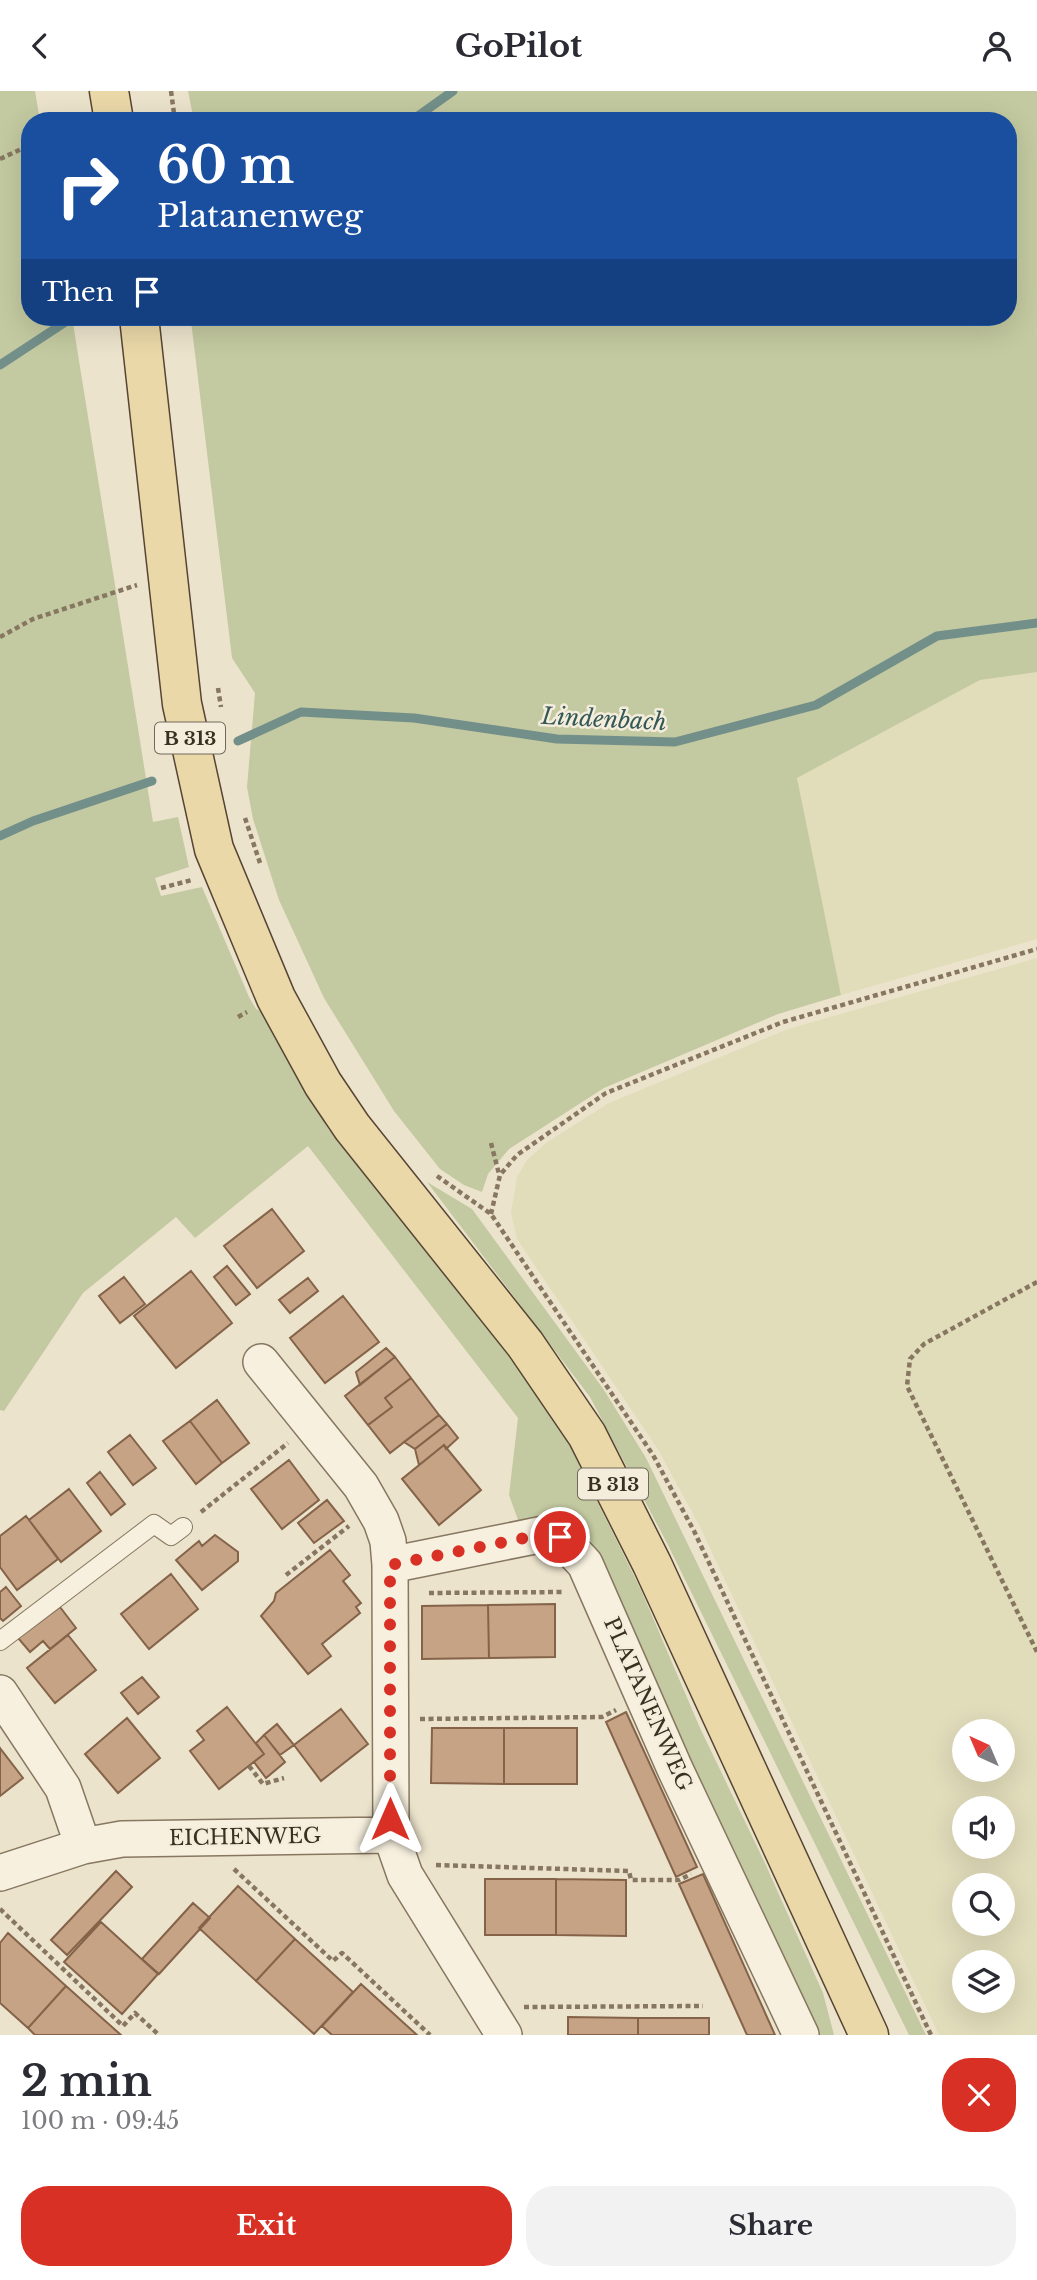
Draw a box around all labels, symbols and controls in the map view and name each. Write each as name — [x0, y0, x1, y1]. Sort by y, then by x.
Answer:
text: GoPilot — [455, 26, 582, 66]
icon: back — [21, 27, 59, 65]
icon: person — [978, 27, 1016, 65]
text: 60 m — [157, 135, 294, 196]
icon: right — [42, 140, 133, 231]
text: Platanenweg — [157, 196, 363, 236]
icon: arrive — [128, 273, 166, 311]
text: Then — [42, 276, 114, 308]
water label: Lindenbach — [540, 702, 667, 736]
road number: B 313 — [155, 723, 225, 753]
road number: B 313 — [578, 1469, 648, 1499]
pin — [530, 1507, 590, 1567]
icon: arrive — [541, 1518, 579, 1556]
street label: PLATANENWEG — [598, 1613, 698, 1795]
north arrow — [952, 1719, 1015, 1781]
map controls — [952, 1719, 1015, 2013]
position arrow — [353, 1782, 427, 1856]
button: sound — [952, 1796, 1015, 1859]
street label: EICHENWEG — [169, 1823, 321, 1851]
button: search — [952, 1873, 1015, 1936]
button: layers — [952, 1950, 1015, 2013]
text: 2 min — [21, 2055, 152, 2107]
button: close — [942, 2058, 1016, 2132]
text: 100 m · 09:45 — [21, 2107, 179, 2135]
button: Exit — [21, 2186, 512, 2266]
button: Share — [526, 2186, 1016, 2266]

